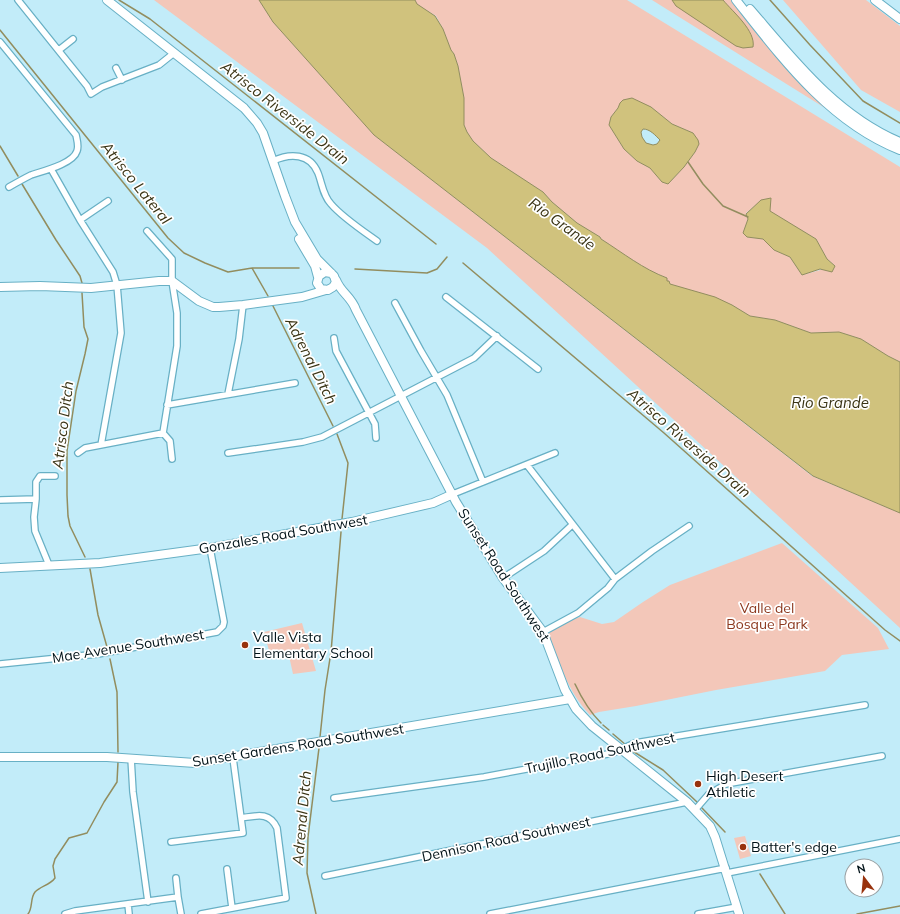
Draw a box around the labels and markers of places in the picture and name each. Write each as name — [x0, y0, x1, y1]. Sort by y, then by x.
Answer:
place label: Valle Vista Elementary School — [253, 628, 373, 662]
marker: Valle Vista Elementary School — [240, 640, 250, 650]
place label: High Desert Athletic — [706, 767, 783, 801]
marker: High Desert Athletic — [693, 779, 703, 789]
place label: Batter's edge — [751, 838, 837, 856]
marker: Batter's edge — [738, 842, 748, 852]

